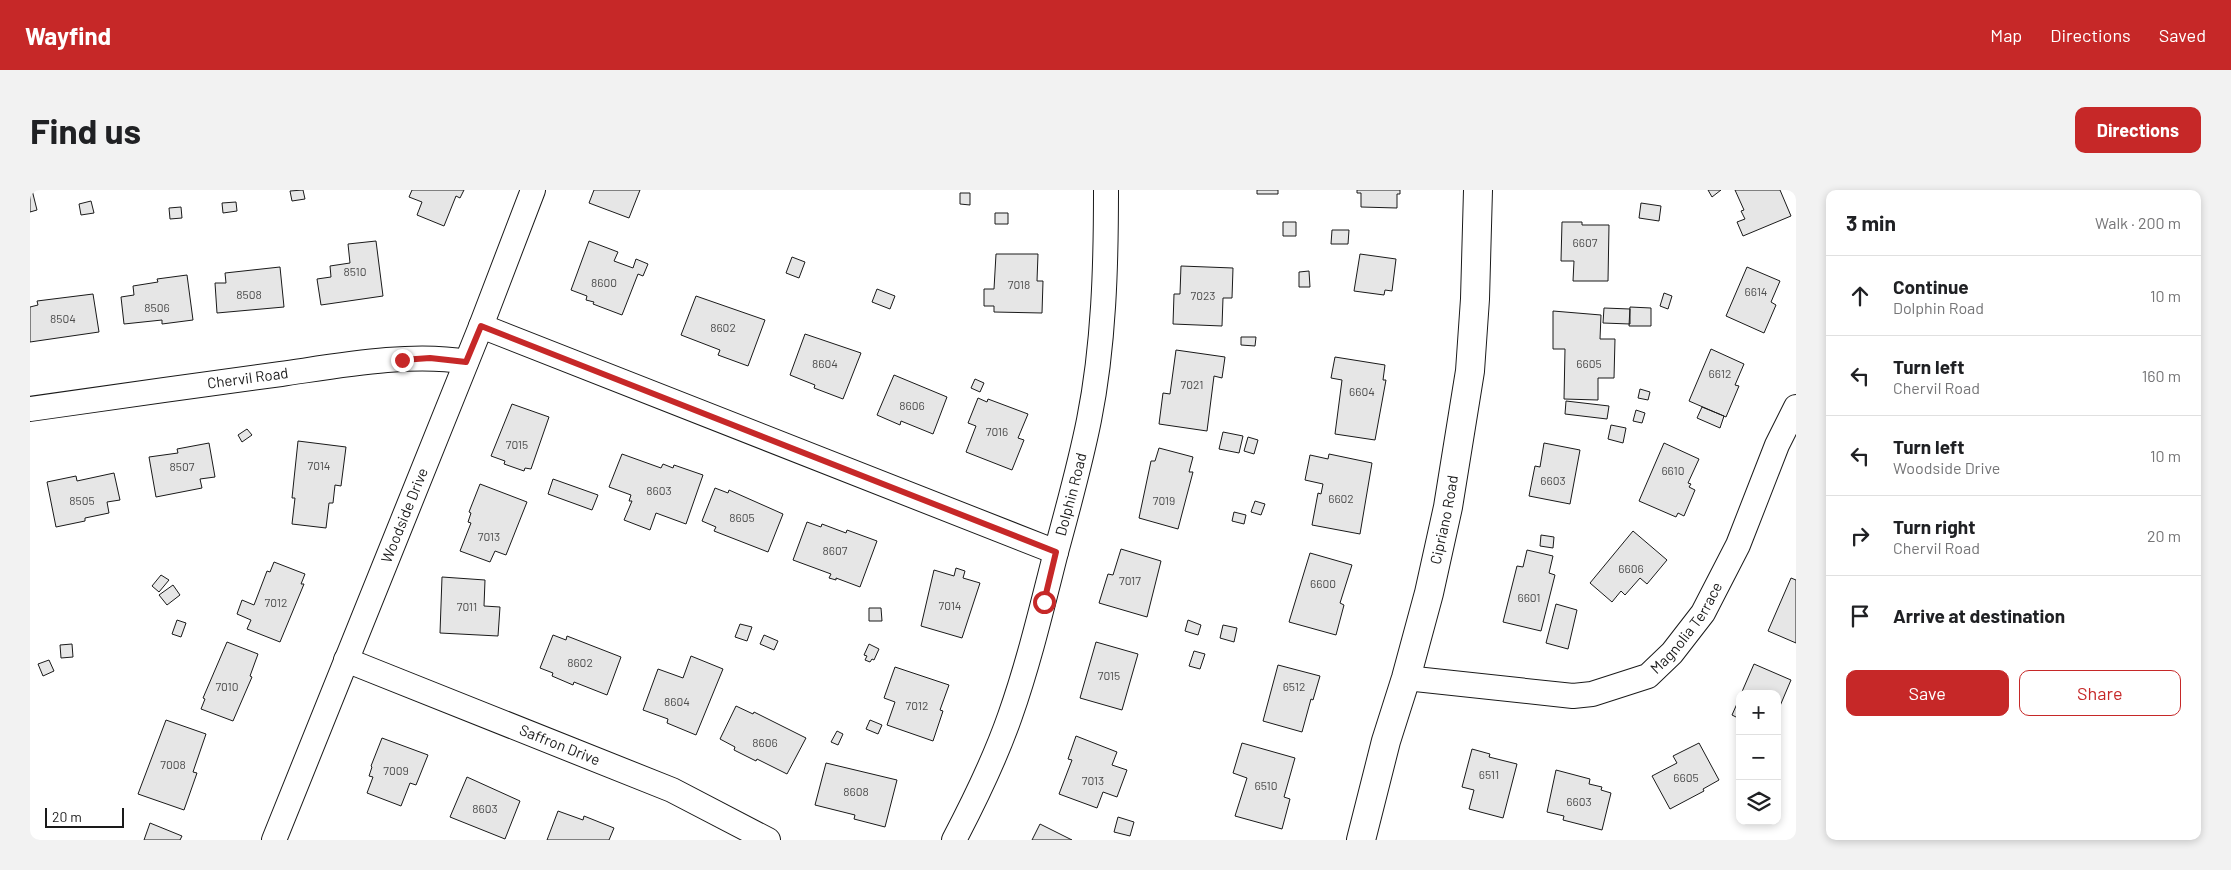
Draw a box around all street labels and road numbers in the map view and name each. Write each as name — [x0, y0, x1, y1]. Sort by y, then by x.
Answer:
street label: Chervil Road — [206, 363, 289, 392]
street label: Dolphin Road — [1051, 451, 1090, 538]
street label: Woodside Drive — [377, 465, 431, 565]
street label: Cipriano Road — [1426, 474, 1461, 566]
street label: Magnolia Terrace — [1646, 579, 1725, 677]
street label: Saffron Drive — [517, 720, 603, 768]

